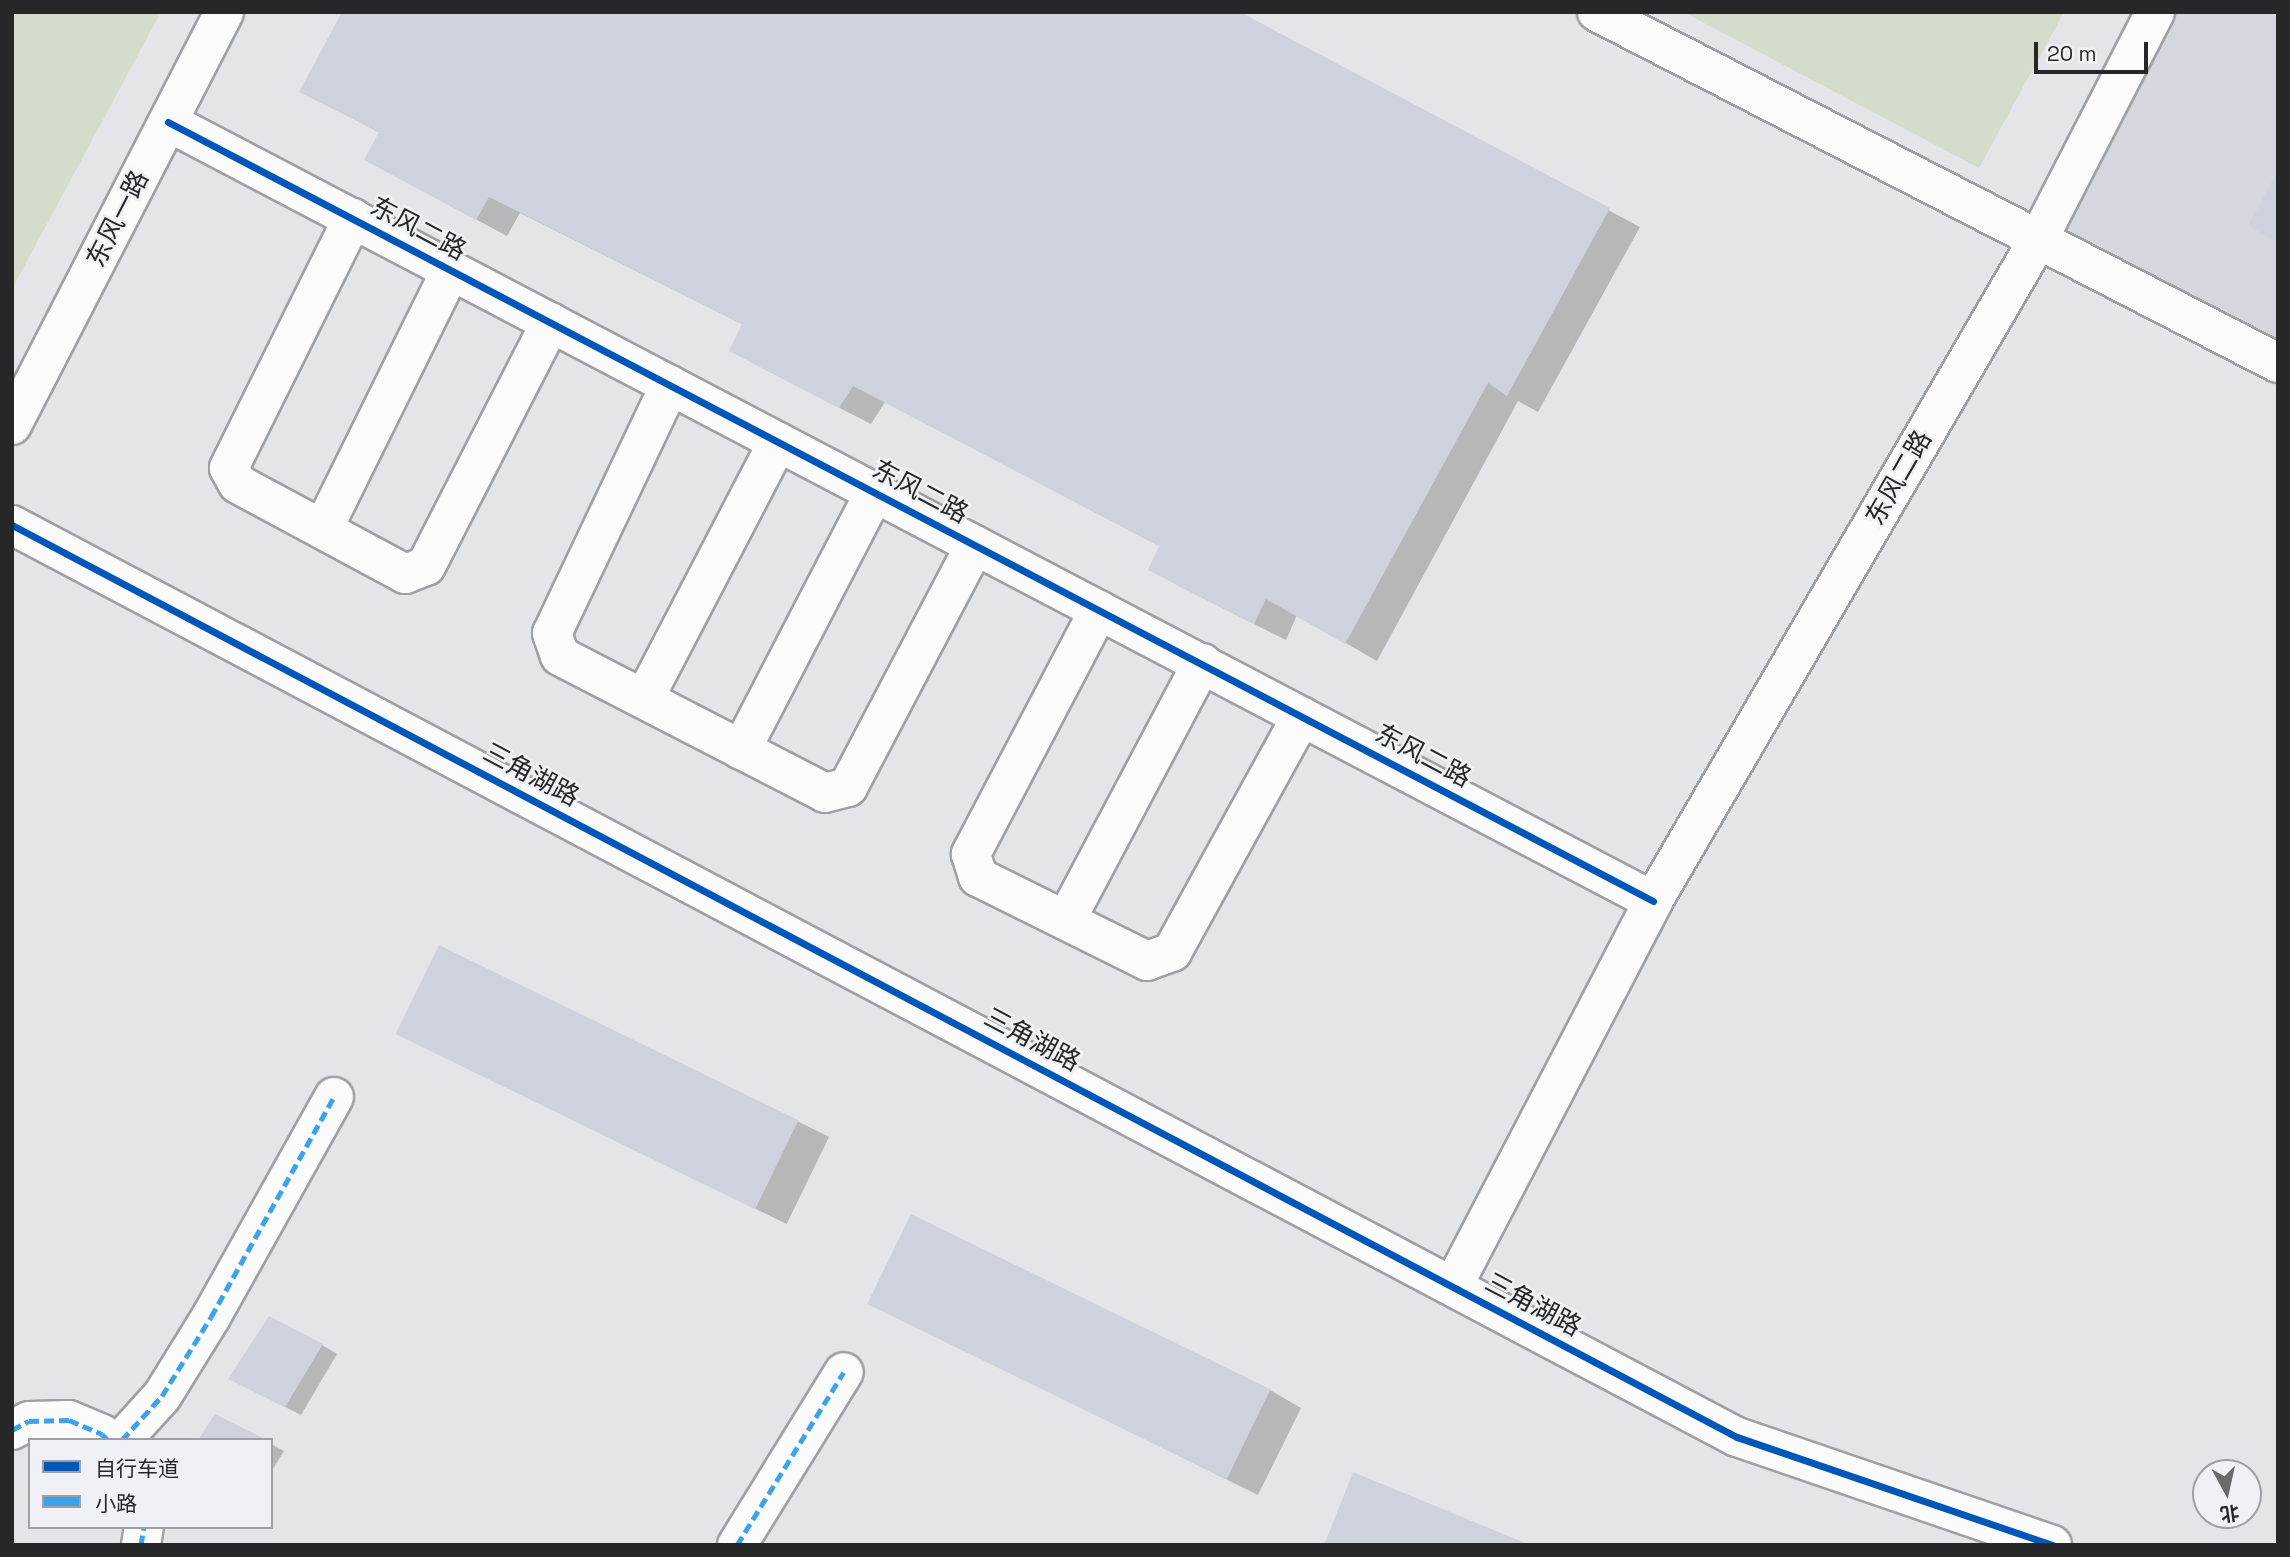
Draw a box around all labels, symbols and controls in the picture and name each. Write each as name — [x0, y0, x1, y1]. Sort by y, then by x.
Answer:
scale bar — [2038, 28, 2152, 72]
text: 20 m — [2047, 40, 2097, 67]
street label: 东风一路 — [80, 166, 156, 272]
street label: 东风二路 — [365, 191, 471, 267]
street label: 东风二路 — [1859, 425, 1939, 531]
street label: 东风二路 — [867, 454, 973, 530]
street label: 东风二路 — [1370, 718, 1476, 794]
street label: 三角湖路 — [478, 737, 584, 813]
street label: 三角湖路 — [979, 1002, 1085, 1078]
street label: 三角湖路 — [1480, 1267, 1586, 1343]
legend — [28, 1438, 273, 1529]
text: 自行车道 — [95, 1455, 179, 1482]
north arrow — [2192, 1459, 2262, 1529]
text: 小路 — [95, 1490, 137, 1517]
text: 北 — [2219, 1500, 2241, 1527]

